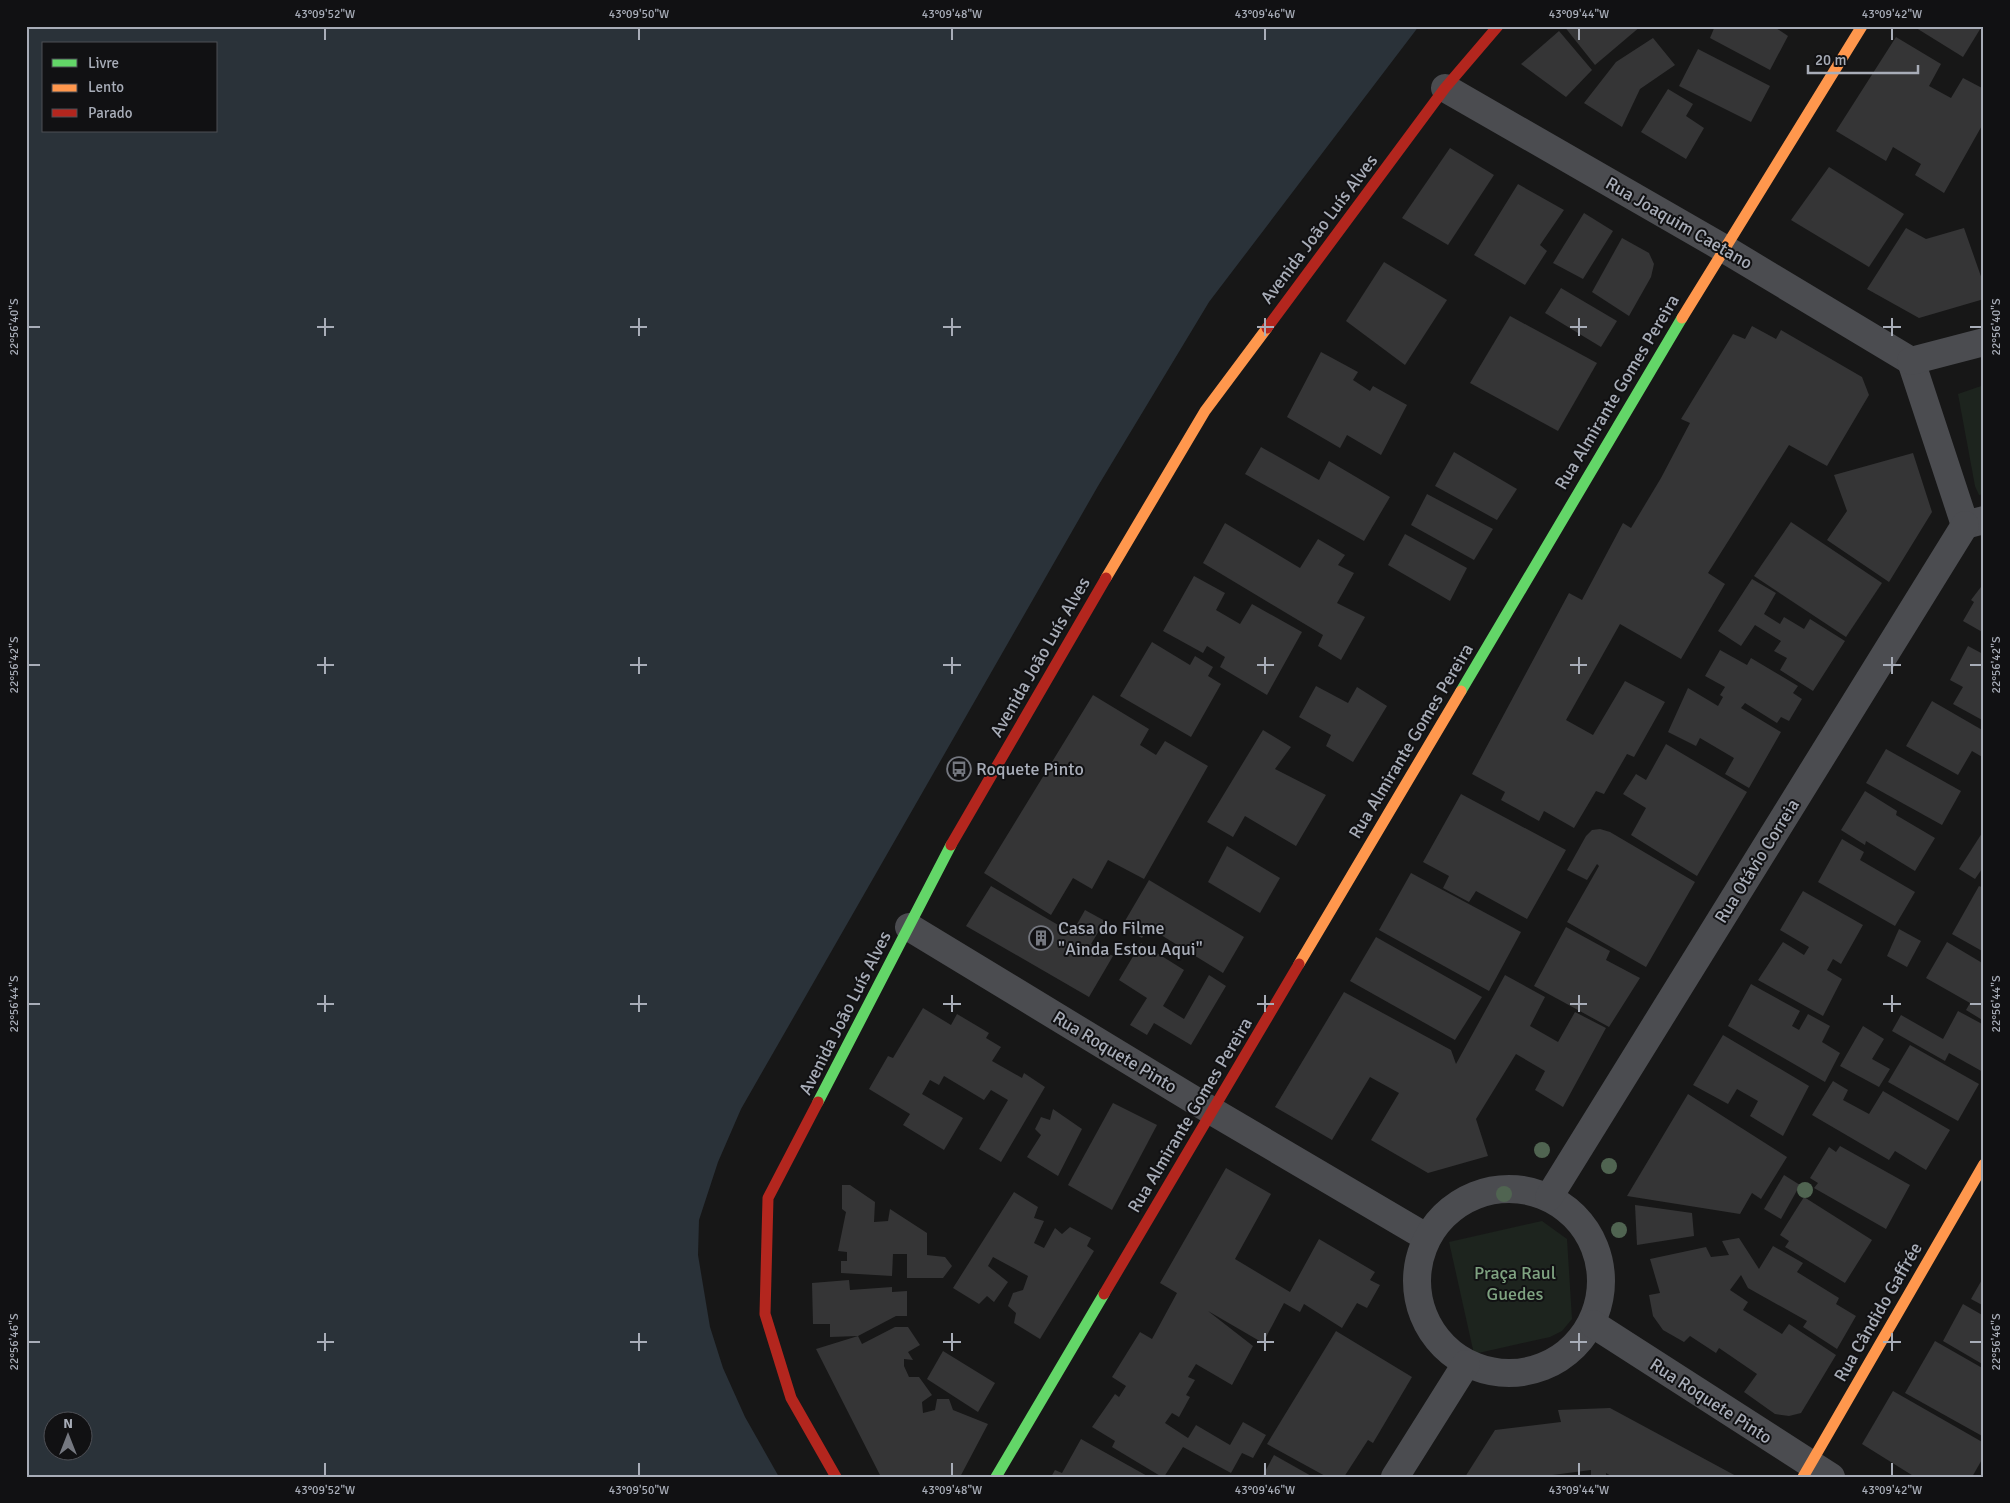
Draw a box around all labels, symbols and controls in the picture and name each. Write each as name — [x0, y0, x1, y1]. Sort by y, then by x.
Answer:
text: 43°09'52"W — [295, 7, 355, 22]
text: 43°09'50"W — [609, 7, 669, 22]
text: 43°09'48"W — [922, 7, 982, 22]
text: 43°09'46"W — [1235, 7, 1295, 22]
text: 43°09'44"W — [1549, 7, 1609, 22]
text: 43°09'42"W — [1862, 7, 1922, 22]
legend — [42, 42, 218, 132]
scale bar — [1808, 42, 1918, 74]
text: 20 m — [1815, 51, 1846, 69]
text: Livre — [88, 54, 119, 72]
text: Lento — [88, 78, 124, 96]
text: Parado — [88, 104, 133, 122]
street label: Avenida João Luís Alves — [1256, 150, 1382, 308]
street label: Rua Joaquim Caetano — [1602, 172, 1756, 274]
street label: Rua Almirante Gomes Pereira — [1550, 290, 1684, 494]
text: 22°56'40"S — [7, 298, 22, 356]
text: 22°56'40"S — [1989, 298, 2004, 356]
street label: Avenida João Luís Alves — [985, 573, 1095, 741]
text: 22°56'42"S — [7, 636, 22, 694]
text: 22°56'42"S — [1989, 636, 2004, 694]
street label: Rua Almirante Gomes Pereira — [1344, 639, 1478, 843]
bus stop icon: Roquete Pinto — [946, 756, 972, 782]
place label: Roquete Pinto — [976, 758, 1084, 780]
street label: Rua Otávio Correia — [1710, 795, 1804, 927]
place label: Casa do Filme "Ainda Estou Aqui" — [1058, 917, 1203, 960]
building icon: Casa do Filme "Ainda Estou Aqui" — [1028, 925, 1054, 951]
street label: Avenida João Luís Alves — [794, 927, 896, 1099]
text: 22°56'44"S — [7, 975, 22, 1033]
text: 22°56'44"S — [1989, 975, 2004, 1033]
street label: Rua Roquete Pinto — [1049, 1006, 1181, 1098]
street label: Rua Almirante Gomes Pereira — [1123, 1013, 1257, 1217]
street label: Rua Cândido Gaffrée — [1829, 1238, 1927, 1386]
park label: Praça Raul Guedes — [1474, 1262, 1556, 1305]
text: 22°56'46"S — [7, 1313, 22, 1371]
text: 22°56'46"S — [1989, 1313, 2004, 1371]
street label: Rua Roquete Pinto — [1646, 1353, 1776, 1449]
north arrow — [42, 1410, 92, 1460]
text: N — [63, 1415, 73, 1432]
text: 43°09'52"W — [295, 1483, 355, 1498]
text: 43°09'50"W — [609, 1483, 669, 1498]
text: 43°09'48"W — [922, 1483, 982, 1498]
text: 43°09'46"W — [1235, 1483, 1295, 1498]
text: 43°09'44"W — [1549, 1483, 1609, 1498]
text: 43°09'42"W — [1862, 1483, 1922, 1498]

